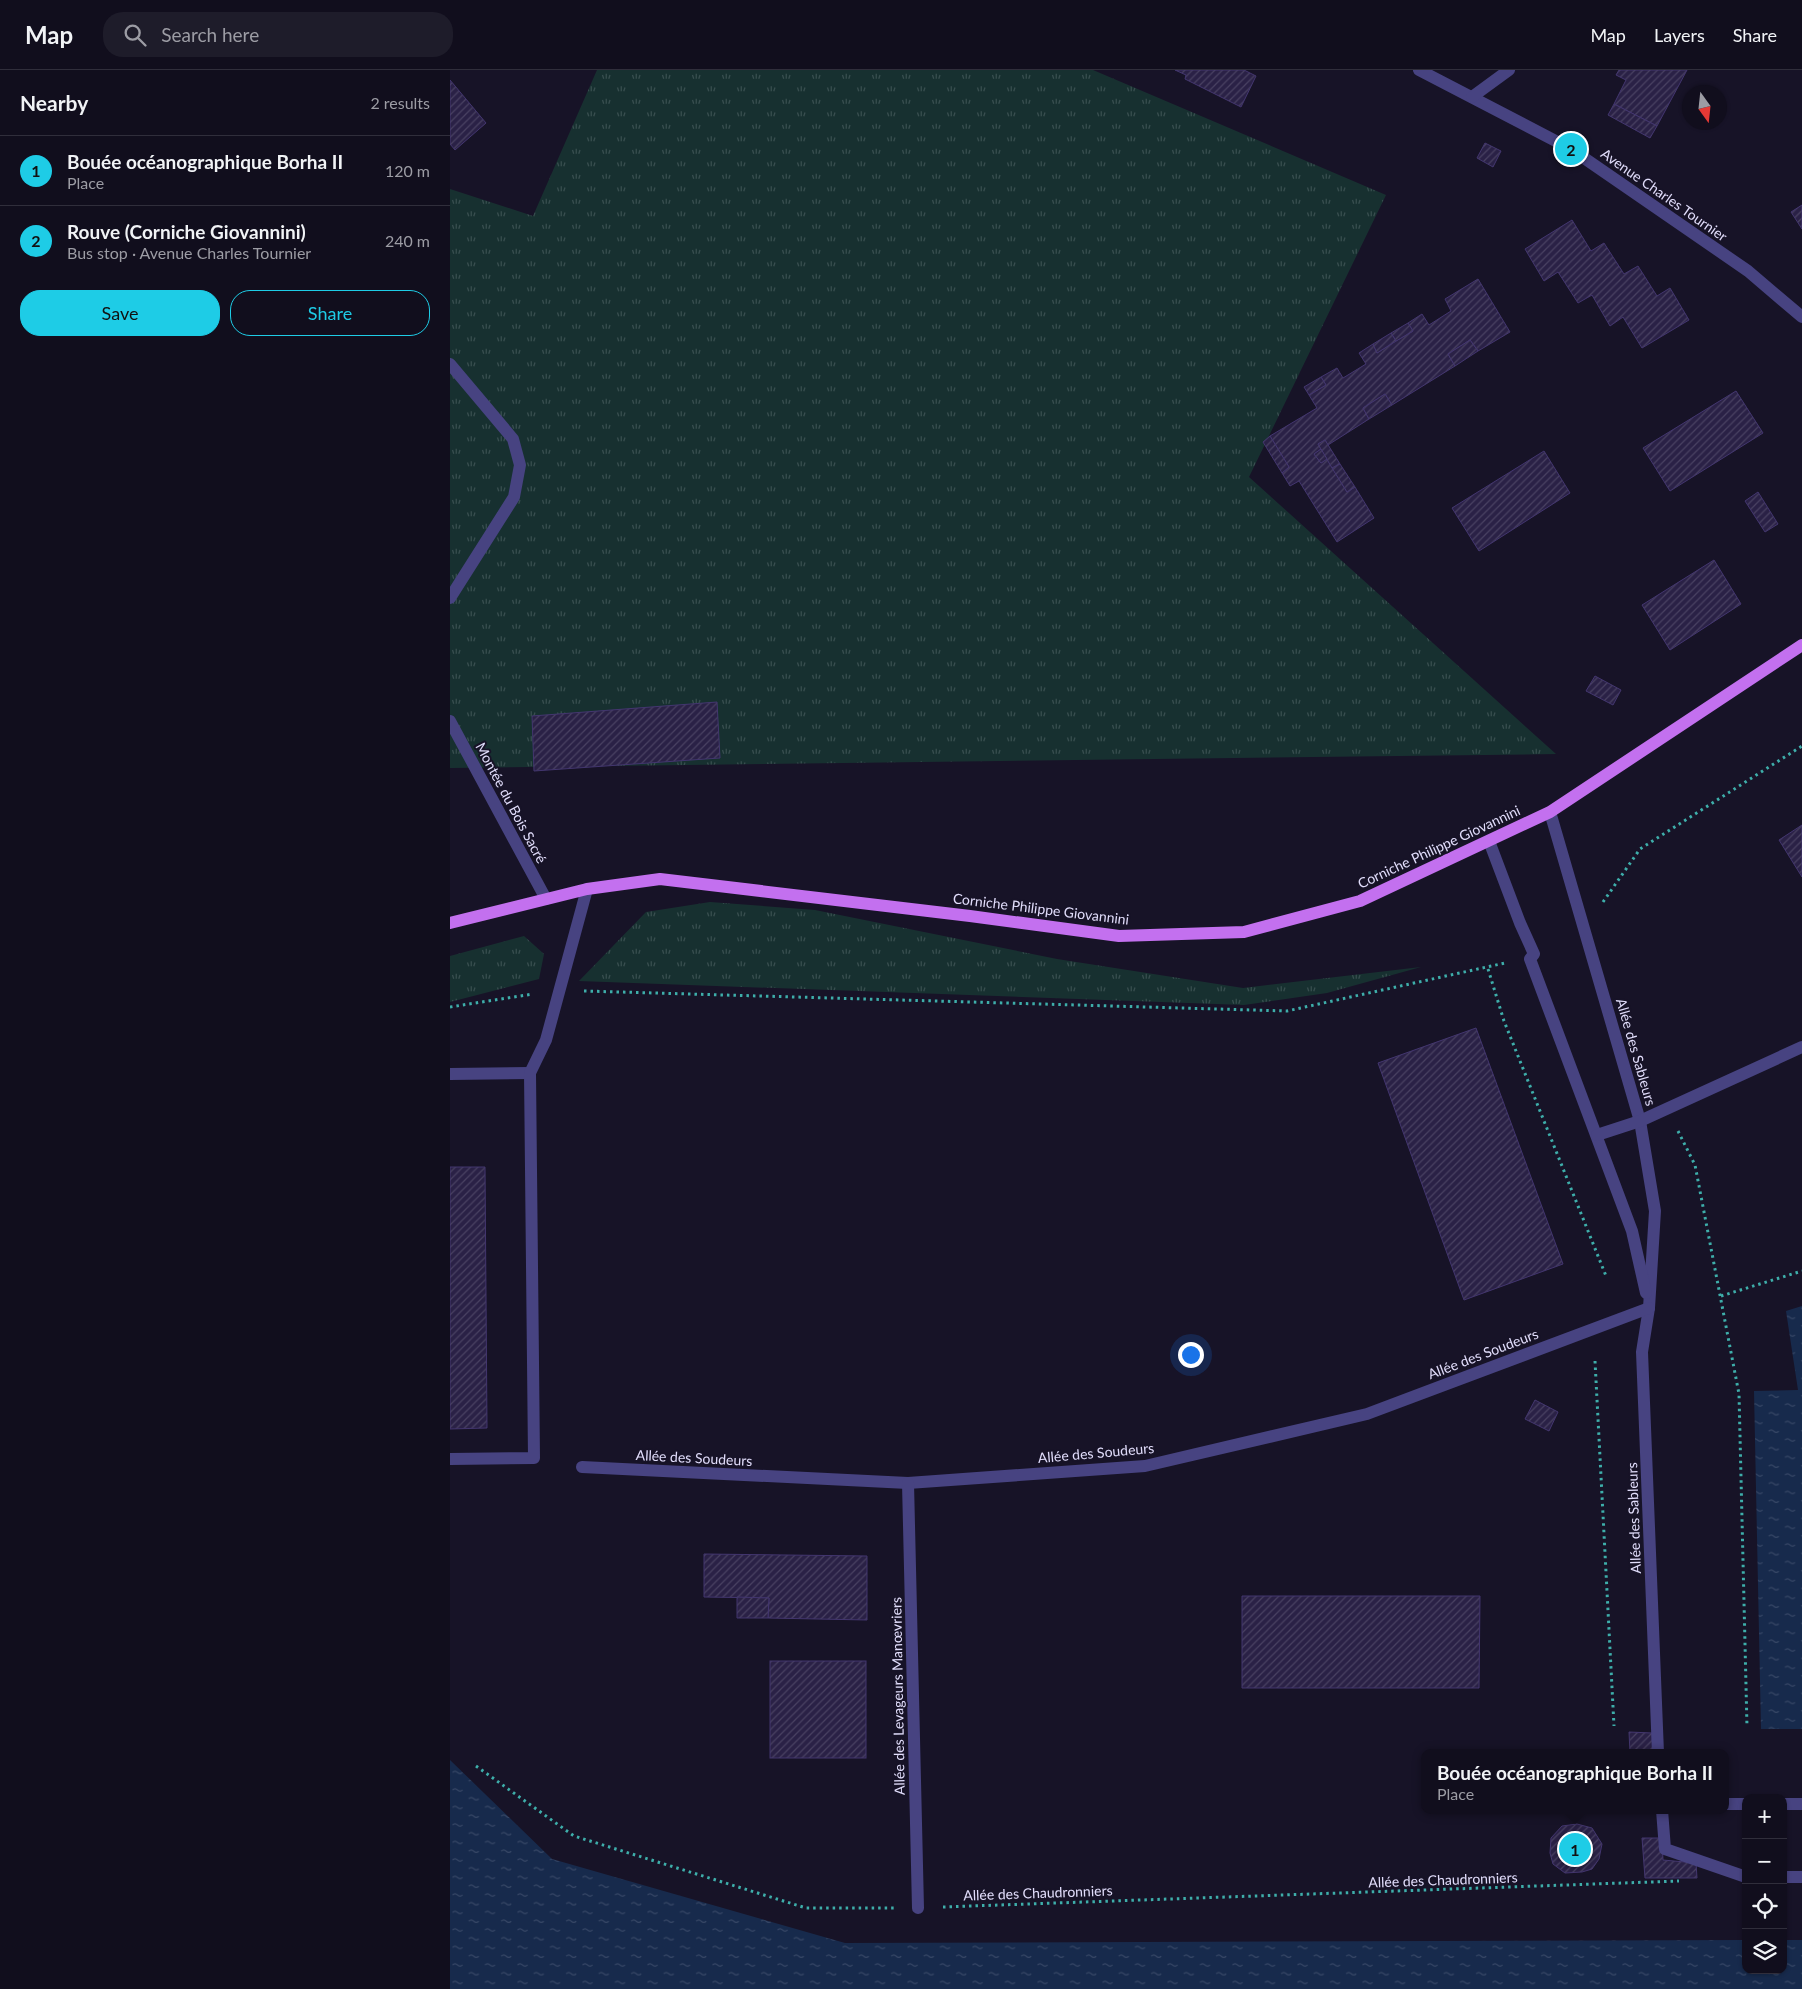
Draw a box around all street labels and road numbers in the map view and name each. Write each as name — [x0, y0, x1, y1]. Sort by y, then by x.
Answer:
street label: Avenue Charles Tournier — [1598, 145, 1731, 245]
street label: Montée du Bois Sacré — [472, 740, 550, 866]
street label: Corniche Philippe Giovannini — [1355, 801, 1523, 892]
street label: Corniche Philippe Giovannini — [952, 889, 1130, 928]
street label: Allée des Sableurs — [1613, 996, 1660, 1108]
street label: Allée des Soudeurs — [1425, 1325, 1540, 1382]
street label: Allée des Soudeurs — [1037, 1439, 1155, 1466]
street label: Allée des Soudeurs — [635, 1446, 753, 1469]
street label: Allée des Sableurs — [1623, 1462, 1644, 1574]
street label: Allée des Levageurs Manœvriers — [887, 1597, 908, 1795]
street label: Allée des Chaudronniers — [1368, 1868, 1518, 1891]
street label: Allée des Chaudronniers — [963, 1881, 1113, 1904]

